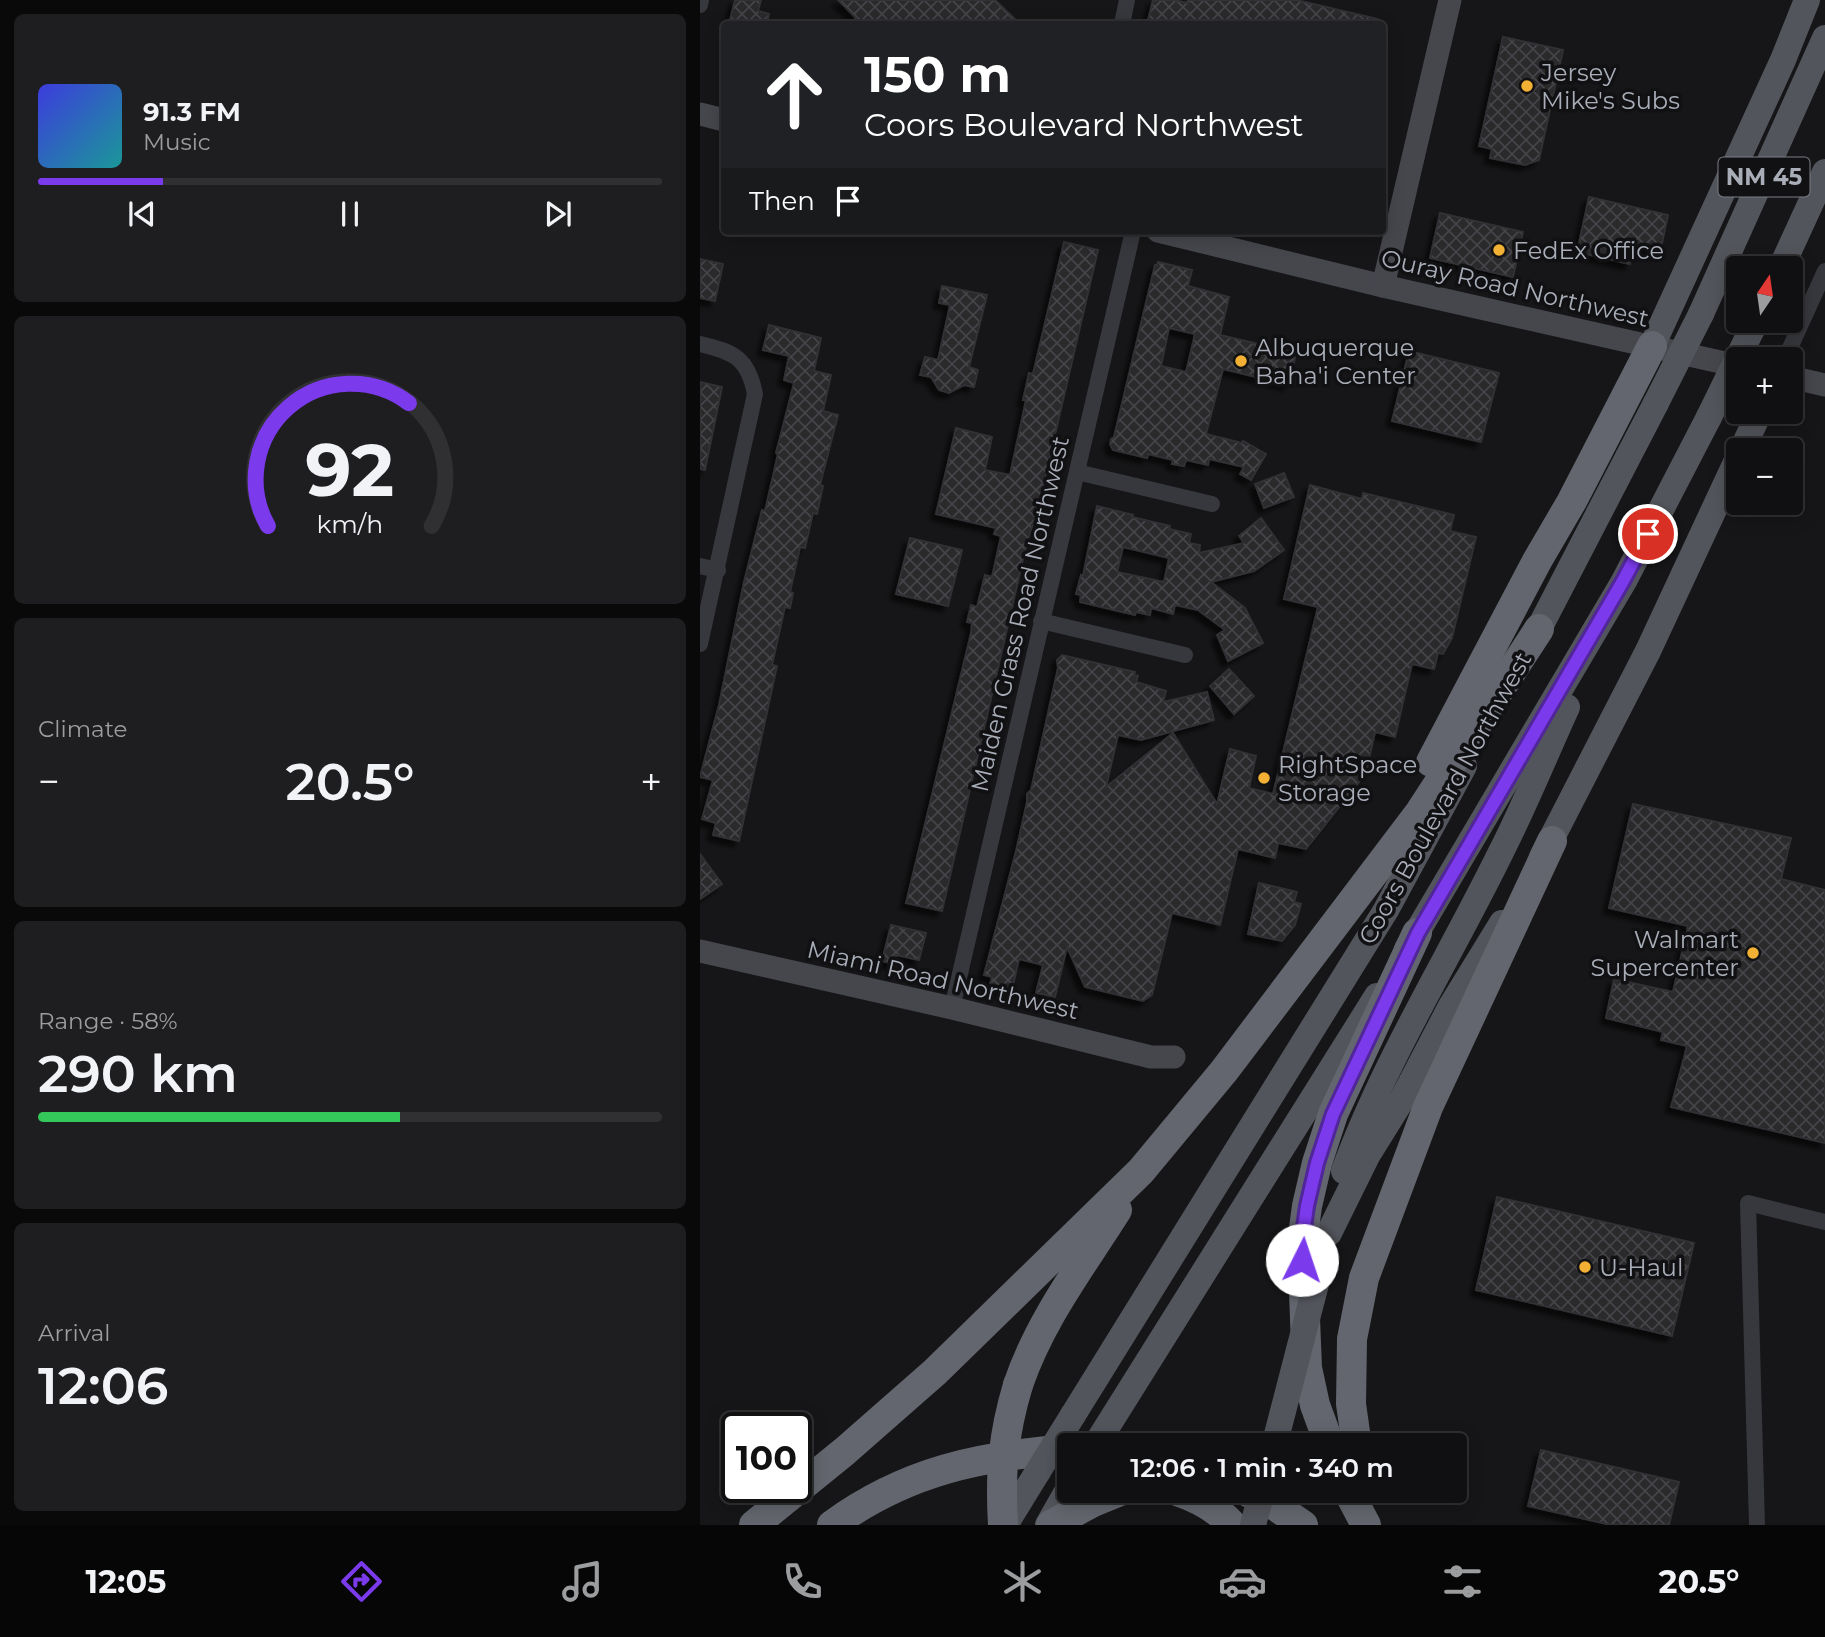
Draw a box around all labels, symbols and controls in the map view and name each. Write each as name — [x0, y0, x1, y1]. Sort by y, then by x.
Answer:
text: 150 m — [864, 45, 1011, 104]
icon: ahead — [749, 49, 840, 140]
place label: Jersey Mike's Subs — [1540, 58, 1680, 115]
marker: Jersey Mike's Subs — [1519, 78, 1535, 94]
text: 91.3 FM — [143, 96, 241, 128]
text: Coors Boulevard Northwest — [864, 105, 1304, 144]
text: Music — [143, 128, 211, 156]
road number: NM 45 — [1718, 158, 1810, 196]
icon: arrive — [829, 182, 867, 220]
text: Then — [749, 185, 815, 217]
icon: previous — [123, 195, 161, 233]
icon: pause — [331, 195, 369, 233]
icon: next — [539, 195, 577, 233]
place label: FedEx Office — [1513, 236, 1664, 265]
marker: FedEx Office — [1491, 242, 1507, 258]
street label: Ouray Road Northwest — [1378, 243, 1652, 333]
north arrow — [1726, 256, 1802, 332]
map controls — [1726, 256, 1803, 515]
place label: Albuquerque Baha'i Center — [1255, 333, 1416, 390]
button: + — [1726, 347, 1803, 424]
marker: Albuquerque Baha'i Center — [1233, 353, 1249, 369]
text: 92 — [305, 427, 395, 515]
street label: Maiden Grass Road Northwest — [965, 433, 1075, 795]
button: − — [1726, 438, 1803, 515]
pin — [1618, 504, 1678, 564]
text: km/h — [317, 509, 383, 539]
icon: arrive — [1629, 515, 1667, 553]
street label: Coors Boulevard Northwest — [1352, 647, 1538, 949]
text: Climate — [38, 715, 127, 743]
text: 20.5° — [286, 750, 414, 813]
place label: RightSpace Storage — [1278, 750, 1417, 807]
text: − — [38, 758, 60, 805]
text: + — [640, 758, 662, 805]
marker: RightSpace Storage — [1256, 770, 1272, 786]
place label: Walmart Supercenter — [1591, 925, 1739, 982]
street label: Miami Road Northwest — [804, 935, 1082, 1025]
marker: Walmart Supercenter — [1745, 945, 1761, 961]
text: Range · 58% — [38, 1007, 178, 1035]
text: 290 km — [38, 1042, 238, 1105]
position arrow — [1265, 1223, 1339, 1297]
place label: U-Haul — [1599, 1253, 1683, 1282]
marker: U-Haul — [1577, 1259, 1593, 1275]
text: Arrival — [38, 1319, 111, 1347]
text: 12:06 — [38, 1354, 168, 1417]
speed limit sign: 100 — [721, 1412, 812, 1503]
text: 12:06 · 1 min · 340 m — [1130, 1452, 1394, 1484]
icon: directions — [337, 1557, 386, 1606]
icon: music — [558, 1557, 607, 1606]
icon: phone — [778, 1557, 827, 1606]
icon: climate — [998, 1557, 1047, 1606]
icon: car — [1218, 1557, 1267, 1606]
icon: filters — [1438, 1557, 1487, 1606]
text: 12:05 — [86, 1562, 166, 1601]
text: 20.5° — [1659, 1562, 1739, 1601]

